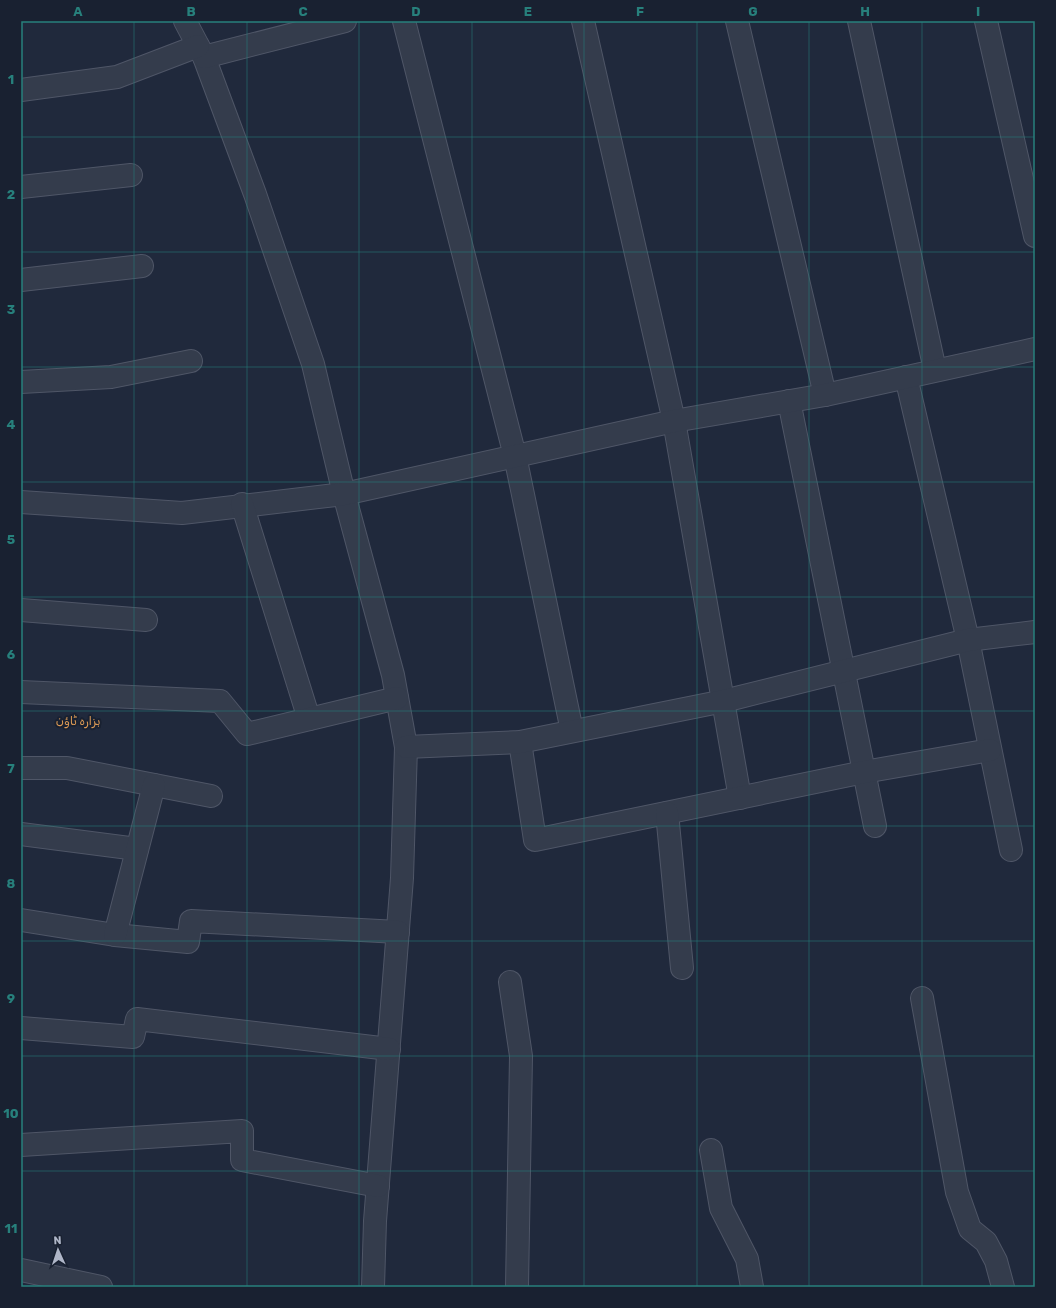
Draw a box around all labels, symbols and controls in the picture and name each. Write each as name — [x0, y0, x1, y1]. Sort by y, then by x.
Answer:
text: A — [73, 4, 83, 19]
text: B — [186, 4, 196, 19]
text: C — [298, 4, 308, 19]
text: D — [411, 4, 421, 19]
text: E — [524, 4, 532, 19]
text: F — [636, 4, 644, 19]
text: G — [748, 4, 758, 19]
text: H — [860, 4, 870, 19]
text: I — [976, 4, 980, 19]
text: 1 — [8, 72, 14, 87]
text: 2 — [7, 187, 15, 202]
text: 3 — [7, 302, 16, 317]
text: 4 — [7, 417, 16, 432]
text: 5 — [7, 532, 15, 547]
text: 6 — [7, 647, 16, 662]
district label: ہزارہ ٹاؤن — [56, 714, 100, 729]
text: 7 — [7, 761, 15, 776]
text: 8 — [7, 876, 16, 891]
text: 9 — [7, 991, 15, 1006]
text: 10 — [3, 1106, 19, 1121]
text: 11 — [5, 1221, 17, 1236]
north arrow — [38, 1230, 78, 1270]
text: N — [53, 1234, 62, 1247]

